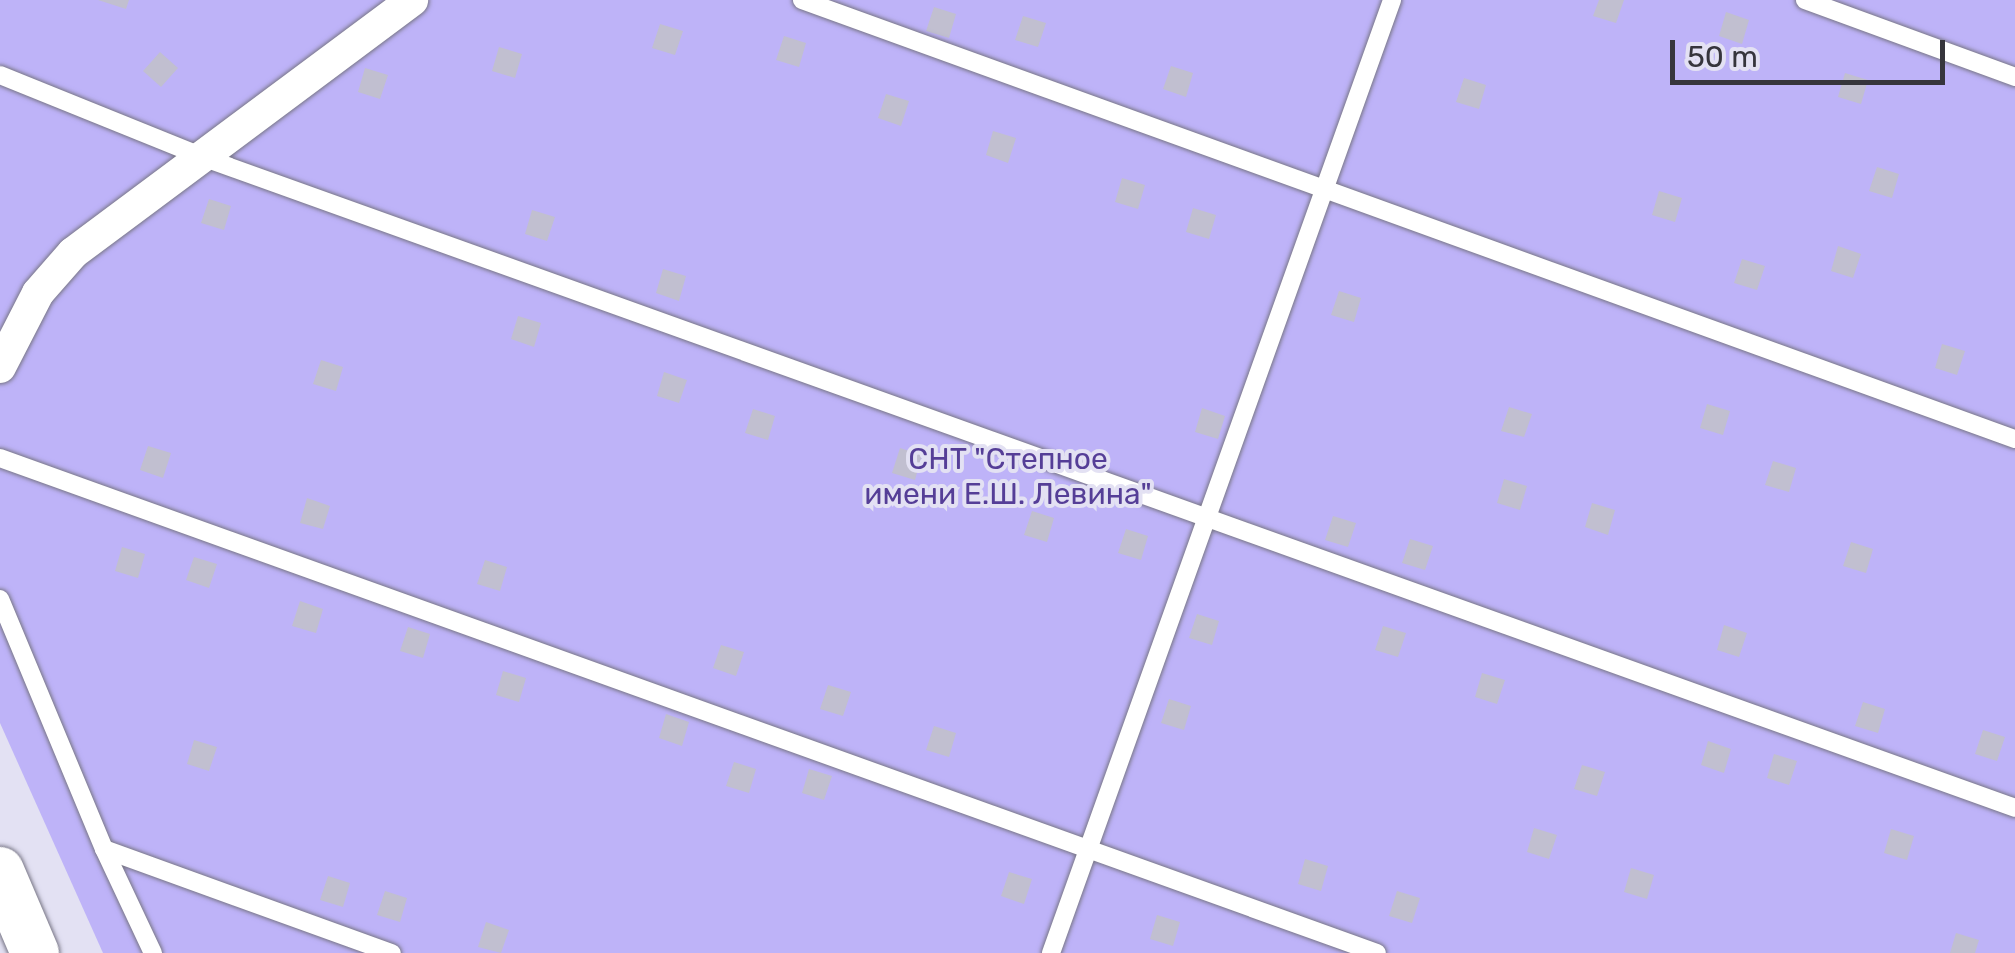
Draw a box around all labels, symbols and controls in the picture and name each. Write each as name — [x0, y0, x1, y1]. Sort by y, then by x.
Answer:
scale bar — [1675, 20, 1950, 82]
text: 50 m — [1687, 39, 1758, 75]
park label: СНТ "Степное имени Е.Ш. Левина" — [864, 441, 1152, 512]

